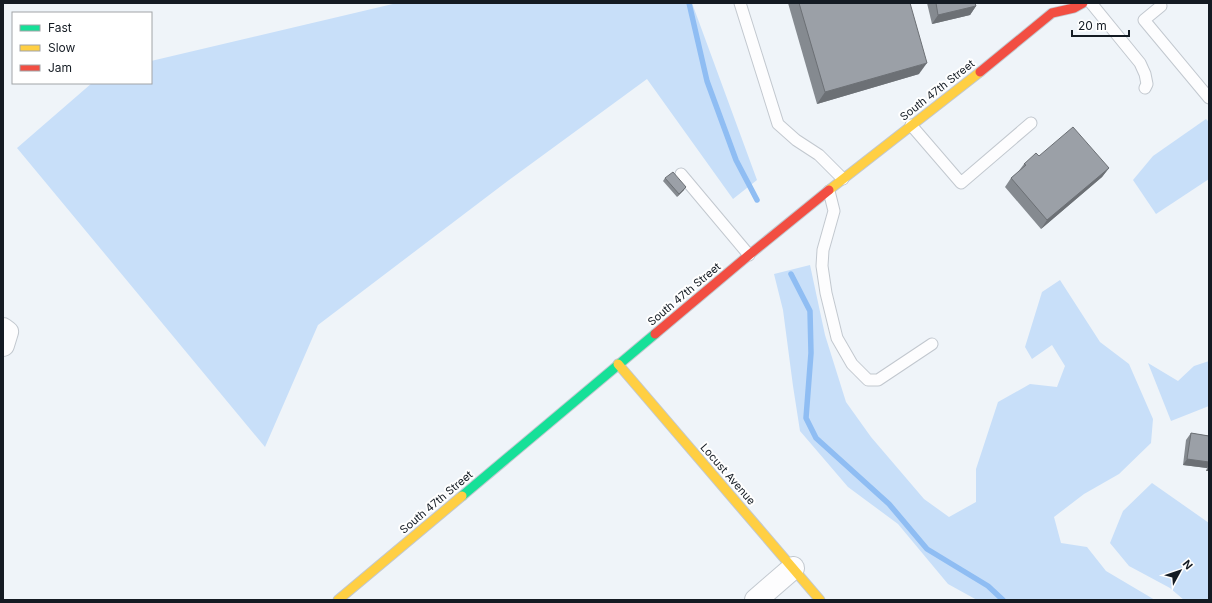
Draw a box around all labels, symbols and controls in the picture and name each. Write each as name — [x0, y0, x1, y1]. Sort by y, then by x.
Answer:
legend — [12, 12, 152, 84]
scale bar — [1072, 12, 1129, 38]
text: 20 m — [1078, 18, 1107, 33]
text: Fast — [48, 20, 72, 35]
text: Slow — [48, 40, 76, 55]
street label: South 47th Street — [897, 56, 977, 124]
text: Jam — [48, 60, 72, 75]
street label: South 47th Street — [645, 259, 724, 329]
street label: Locust Avenue — [698, 440, 758, 508]
street label: South 47th Street — [397, 467, 476, 537]
north arrow — [1160, 551, 1200, 591]
text: N — [1180, 557, 1196, 572]

